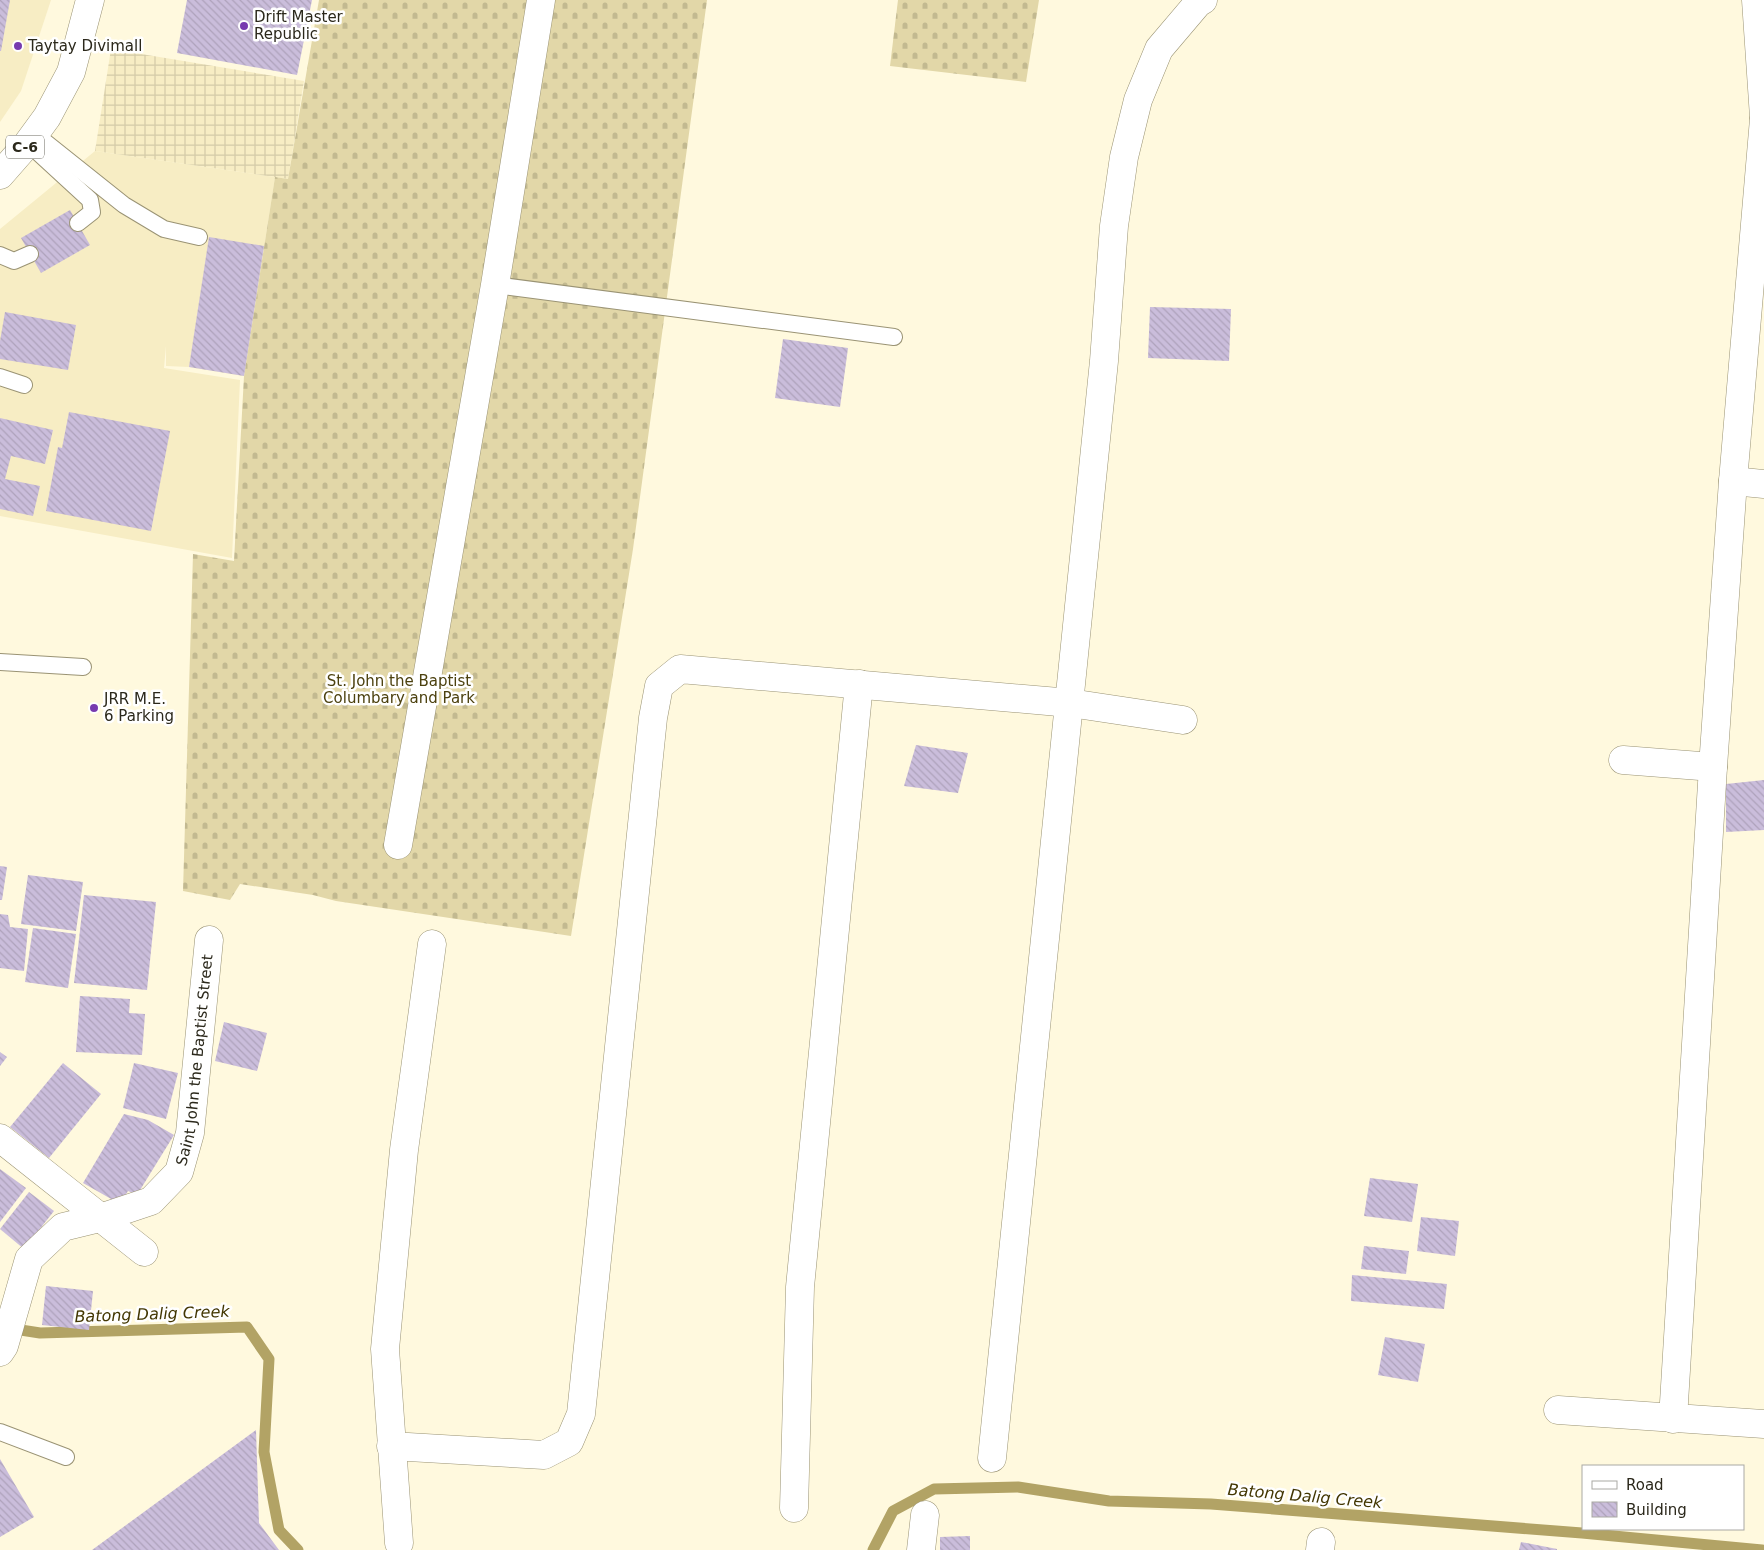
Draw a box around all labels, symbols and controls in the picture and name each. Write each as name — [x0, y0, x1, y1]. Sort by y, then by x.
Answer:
place label: Drift Master Republic — [254, 8, 344, 43]
marker: Drift Master Republic — [238, 20, 250, 32]
place label: Taytay Divimall — [27, 37, 142, 55]
marker: Taytay Divimall — [12, 40, 24, 52]
road number: C-6 — [6, 136, 44, 158]
park label: St. John the Baptist Columbary and Park — [323, 672, 475, 707]
place label: JRR M.E. 6 Parking — [103, 690, 174, 725]
marker: JRR M.E. 6 Parking — [88, 702, 100, 714]
street label: Saint John the Baptist Street — [172, 953, 217, 1168]
water label: Batong Dalig Creek — [74, 1302, 231, 1326]
legend — [1582, 1465, 1744, 1530]
text: Road — [1626, 1476, 1664, 1494]
water label: Batong Dalig Creek — [1227, 1480, 1384, 1512]
text: Building — [1626, 1501, 1687, 1519]

